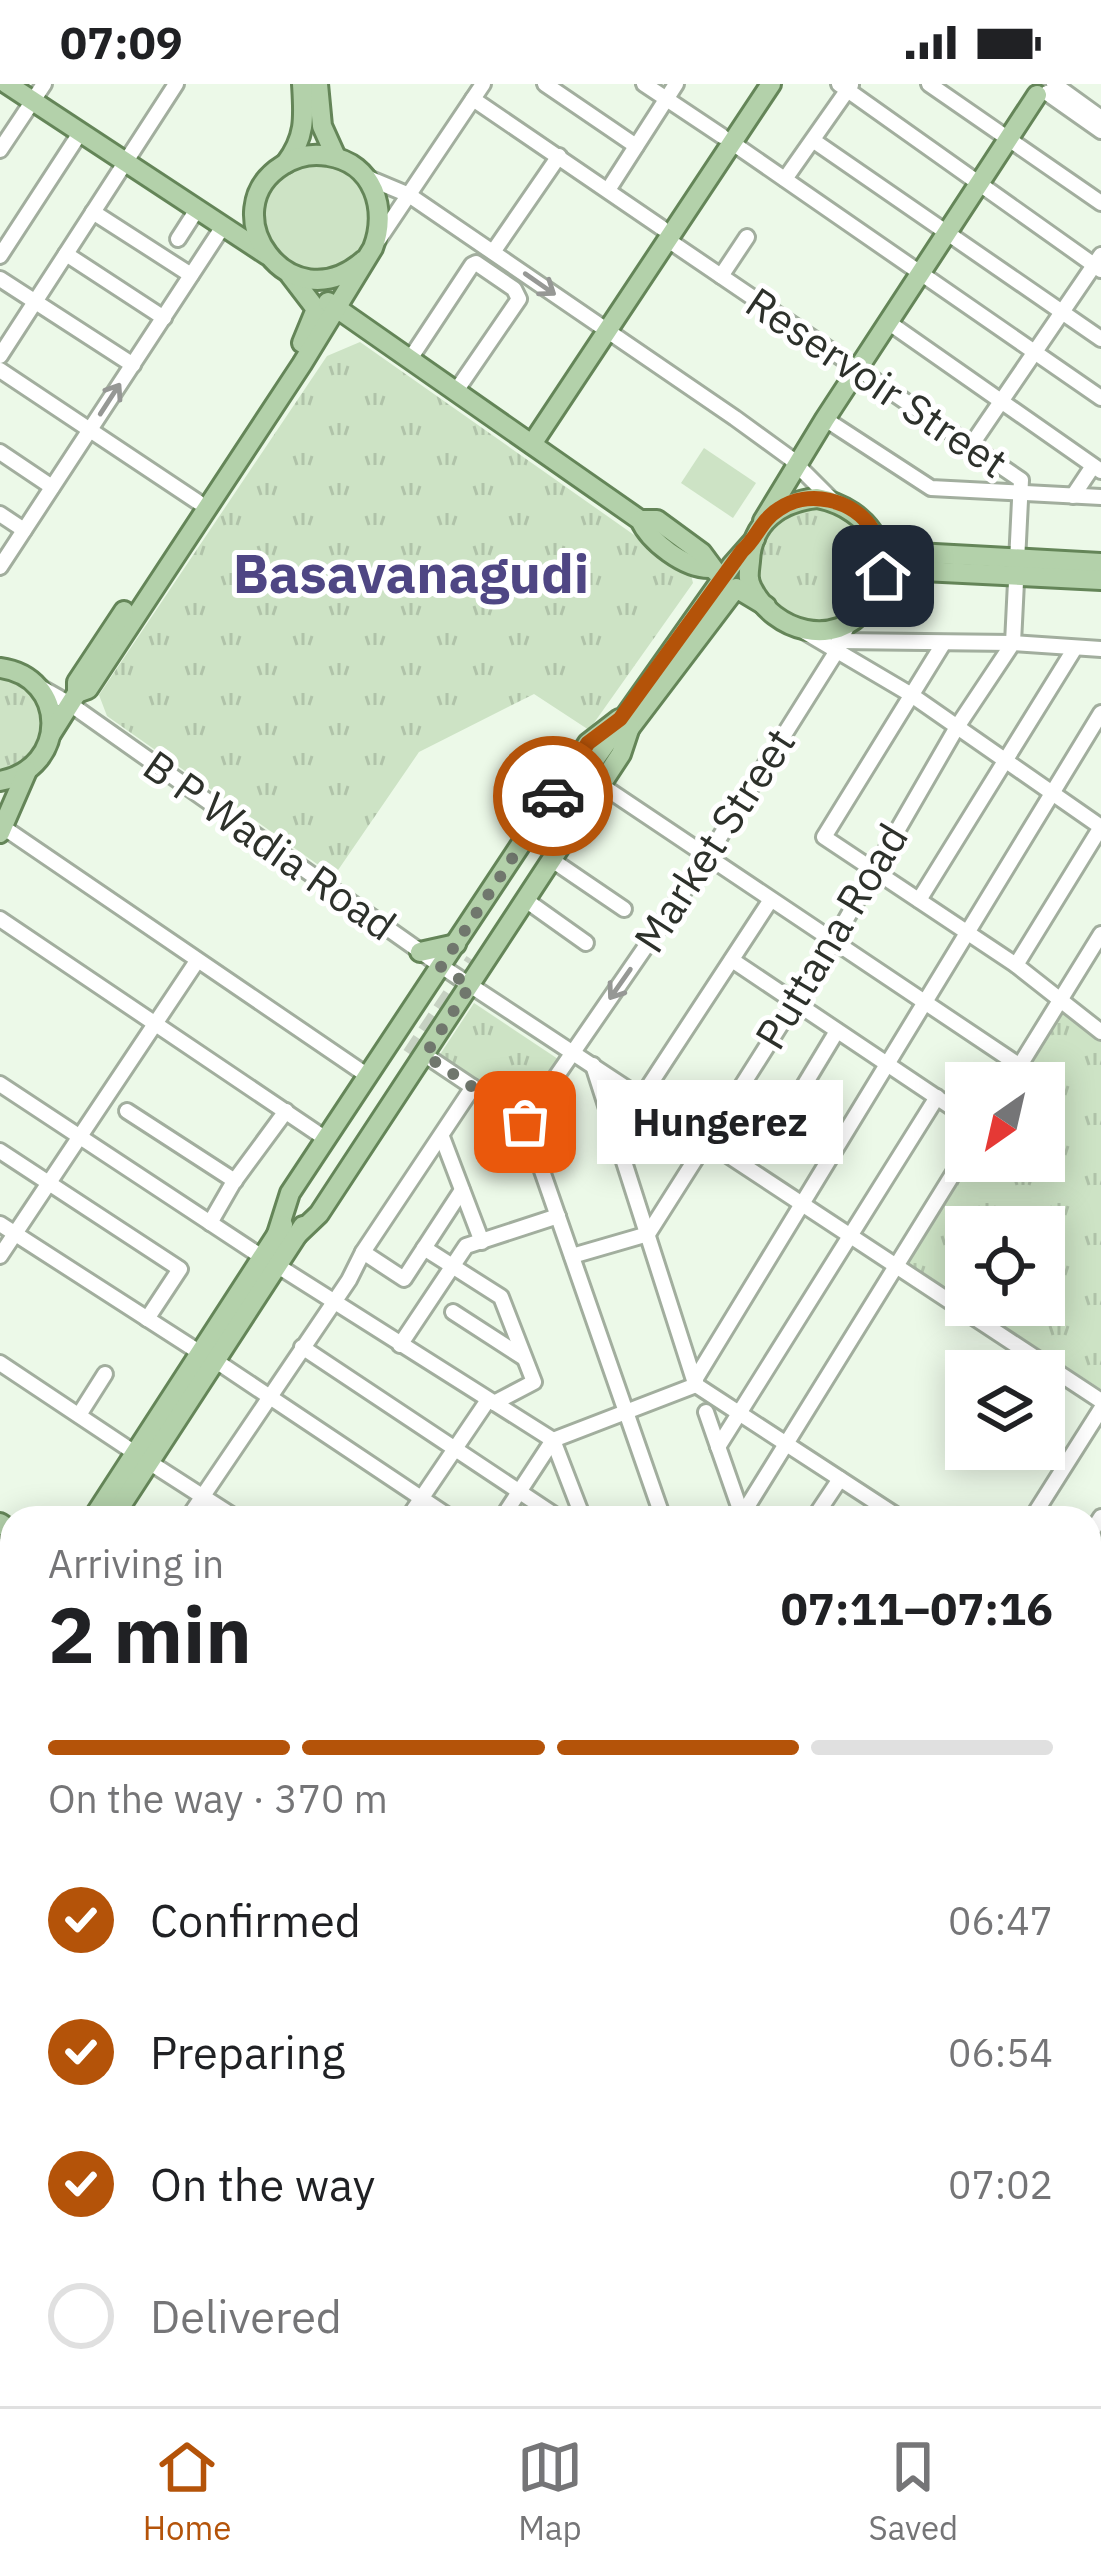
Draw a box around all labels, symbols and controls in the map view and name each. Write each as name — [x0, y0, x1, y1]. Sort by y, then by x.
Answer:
text: 07:09 — [60, 13, 183, 71]
one-way arrow — [523, 271, 557, 296]
street label: Reservoir Street — [736, 274, 1018, 490]
one-way arrow — [98, 382, 123, 416]
pin — [832, 525, 934, 627]
district label: Basavanagudi — [233, 538, 589, 608]
icon: home — [850, 543, 916, 609]
street label: Market Street — [621, 718, 807, 962]
courier — [493, 736, 613, 856]
street label: B P Wadia Road — [133, 738, 407, 952]
icon: car — [520, 763, 586, 829]
street label: Puttana Road — [742, 813, 920, 1059]
one-way arrow — [608, 967, 633, 1000]
north arrow — [945, 1062, 1065, 1182]
map controls — [945, 1062, 1065, 1470]
pin — [474, 1071, 576, 1173]
callout: Hungerez — [597, 1080, 843, 1164]
icon: bag — [492, 1089, 558, 1155]
text: Hungerez — [632, 1096, 808, 1147]
button: locate — [945, 1206, 1065, 1326]
button: layers — [945, 1350, 1065, 1470]
text: Arriving in — [48, 1538, 224, 1589]
text: 07:11–07:16 — [781, 1579, 1053, 1637]
text: 2 min — [48, 1583, 252, 1684]
text: On the way · 370 m — [48, 1773, 388, 1824]
icon: check — [48, 1887, 114, 1953]
text: Confirmed — [150, 1891, 361, 1949]
text: 06:47 — [948, 1895, 1053, 1946]
icon: check — [48, 2019, 114, 2085]
text: Preparing — [150, 2023, 345, 2081]
text: 06:54 — [948, 2027, 1053, 2078]
icon: check — [48, 2151, 114, 2217]
text: On the way — [150, 2155, 375, 2213]
text: 07:02 — [948, 2159, 1053, 2210]
text: Delivered — [150, 2287, 342, 2345]
tab: Home — [143, 2434, 231, 2549]
tab: Map — [517, 2434, 583, 2549]
tab: Saved — [868, 2434, 958, 2549]

